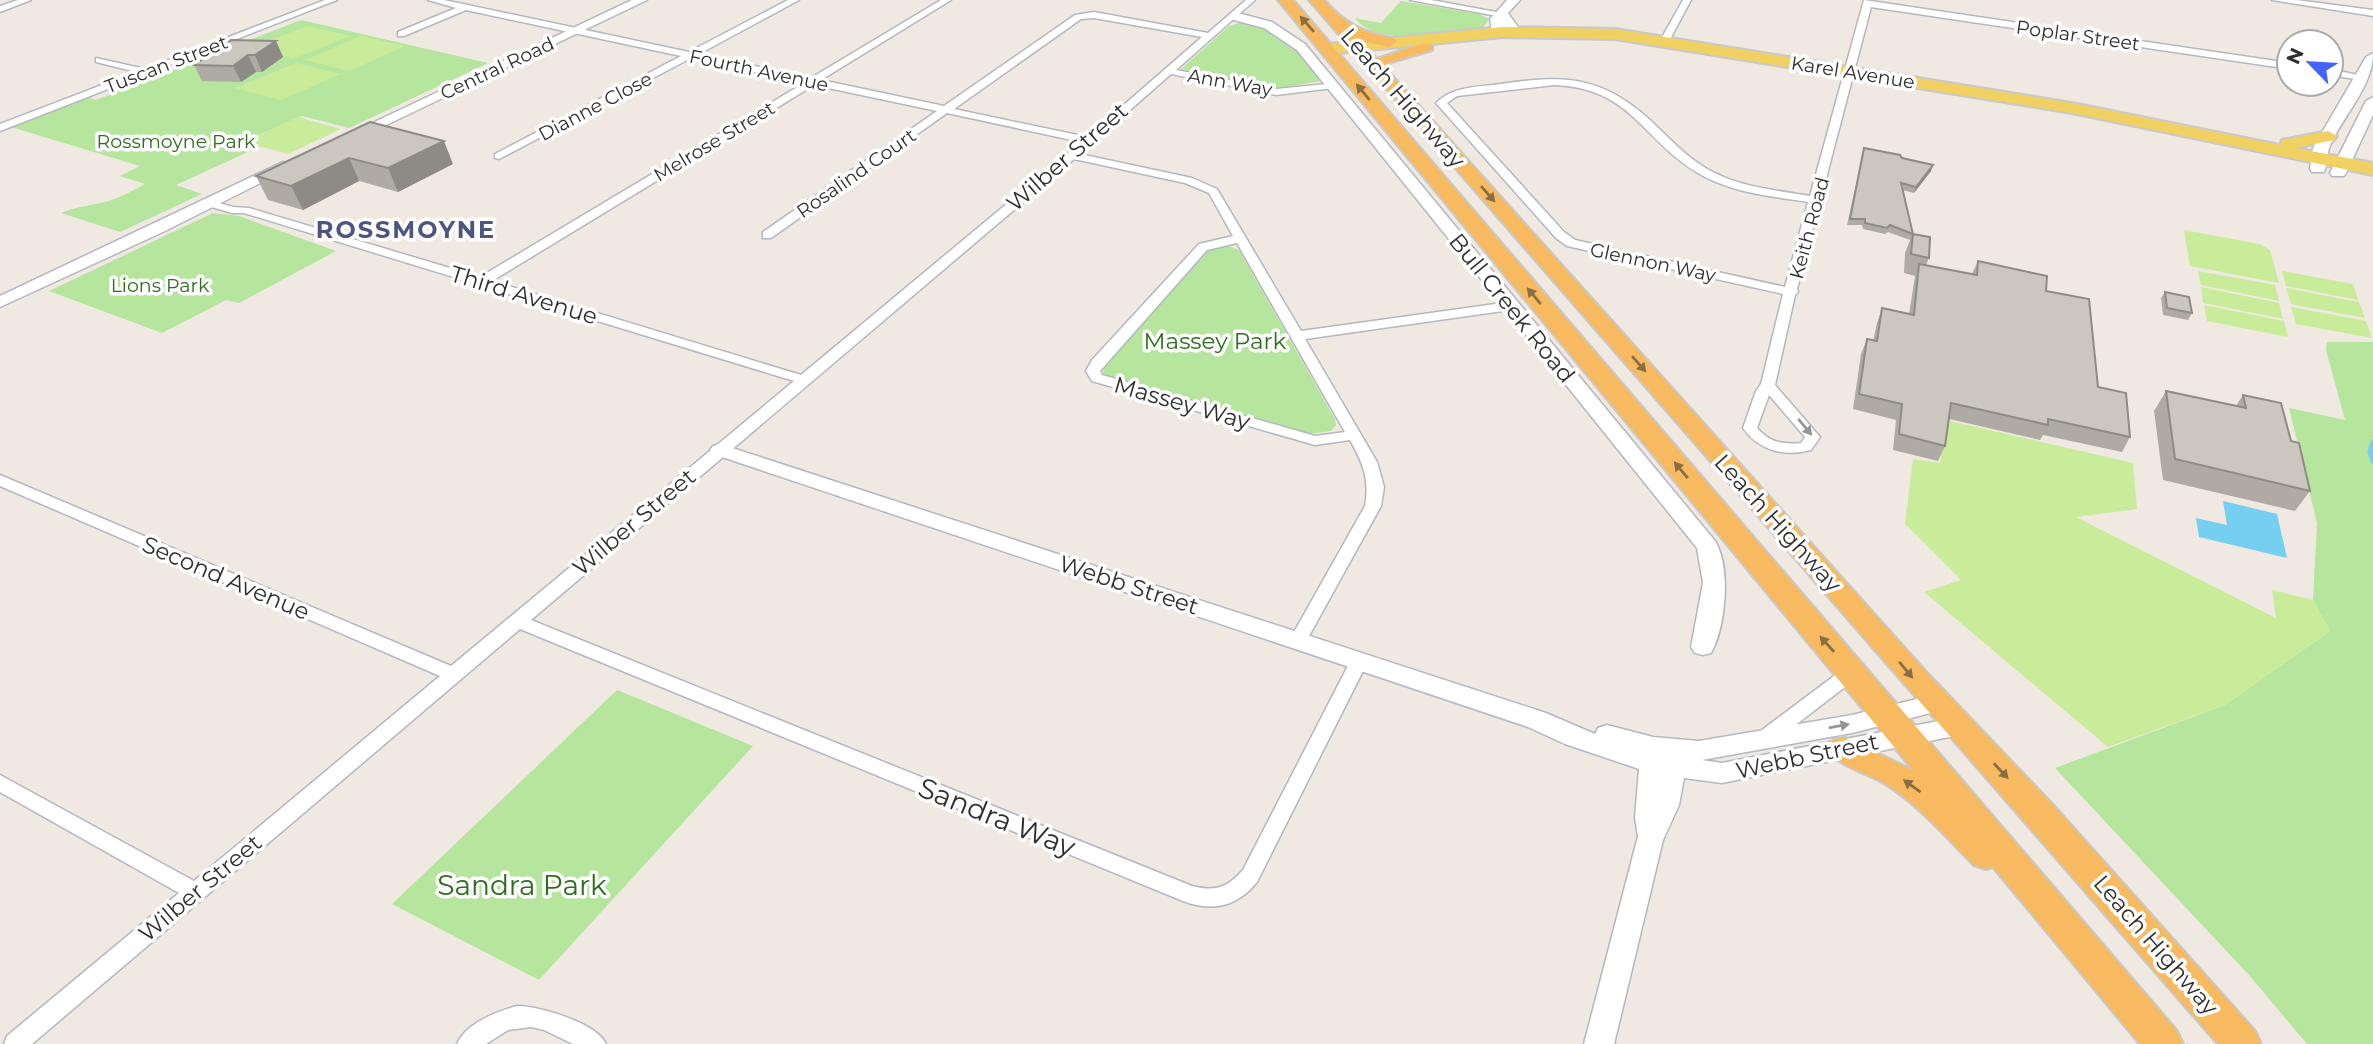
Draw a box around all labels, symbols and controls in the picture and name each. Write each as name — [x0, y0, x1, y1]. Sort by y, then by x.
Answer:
street label: Poplar Street — [2015, 15, 2141, 56]
one-way arrow — [1299, 16, 1315, 33]
street label: Leach Highway — [1335, 22, 1472, 174]
north arrow — [2275, 28, 2345, 98]
street label: Tuscan Street — [101, 30, 231, 98]
street label: Central Road — [437, 32, 558, 105]
text: N — [2281, 44, 2309, 68]
street label: Fourth Avenue — [687, 45, 830, 96]
street label: Karel Avenue — [1789, 51, 1917, 94]
street label: Ann Way — [1186, 64, 1275, 101]
street label: Dianne Close — [534, 67, 656, 146]
one-way arrow — [1356, 83, 1371, 101]
street label: Melrose Street — [650, 96, 779, 187]
street label: Wilber Street — [1001, 97, 1133, 217]
street label: Rosalind Court — [792, 124, 921, 223]
park label: Rossmoyne Park — [97, 130, 256, 153]
street label: Keith Road — [1785, 175, 1834, 282]
one-way arrow — [1480, 185, 1496, 203]
district label: ROSSMOYNE — [316, 215, 496, 244]
street label: Bull Creek Road — [1443, 228, 1581, 388]
street label: Glennon Way — [1588, 238, 1719, 287]
street label: Third Avenue — [447, 259, 601, 331]
park label: Lions Park — [111, 274, 210, 297]
one-way arrow — [1527, 288, 1542, 305]
park label: Massey Park — [1144, 327, 1287, 355]
one-way arrow — [1631, 355, 1647, 373]
street label: Massey Way — [1111, 370, 1254, 436]
one-way arrow — [1797, 419, 1812, 436]
street label: Leach Highway — [1709, 448, 1848, 598]
street label: Wilber Street — [567, 462, 701, 582]
one-way arrow — [1674, 462, 1689, 479]
street label: Second Avenue — [138, 530, 314, 626]
street label: Webb Street — [1056, 549, 1202, 621]
one-way arrow — [1820, 636, 1836, 653]
one-way arrow — [1898, 661, 1913, 678]
one-way arrow — [1828, 720, 1850, 731]
street label: Webb Street — [1733, 727, 1881, 785]
one-way arrow — [1992, 762, 2008, 779]
street label: Sandra Way — [914, 770, 1081, 864]
one-way arrow — [1903, 779, 1921, 793]
street label: Wilber Street — [133, 828, 267, 948]
park label: Sandra Park — [437, 868, 607, 902]
street label: Leach Highway — [2088, 869, 2225, 1021]

